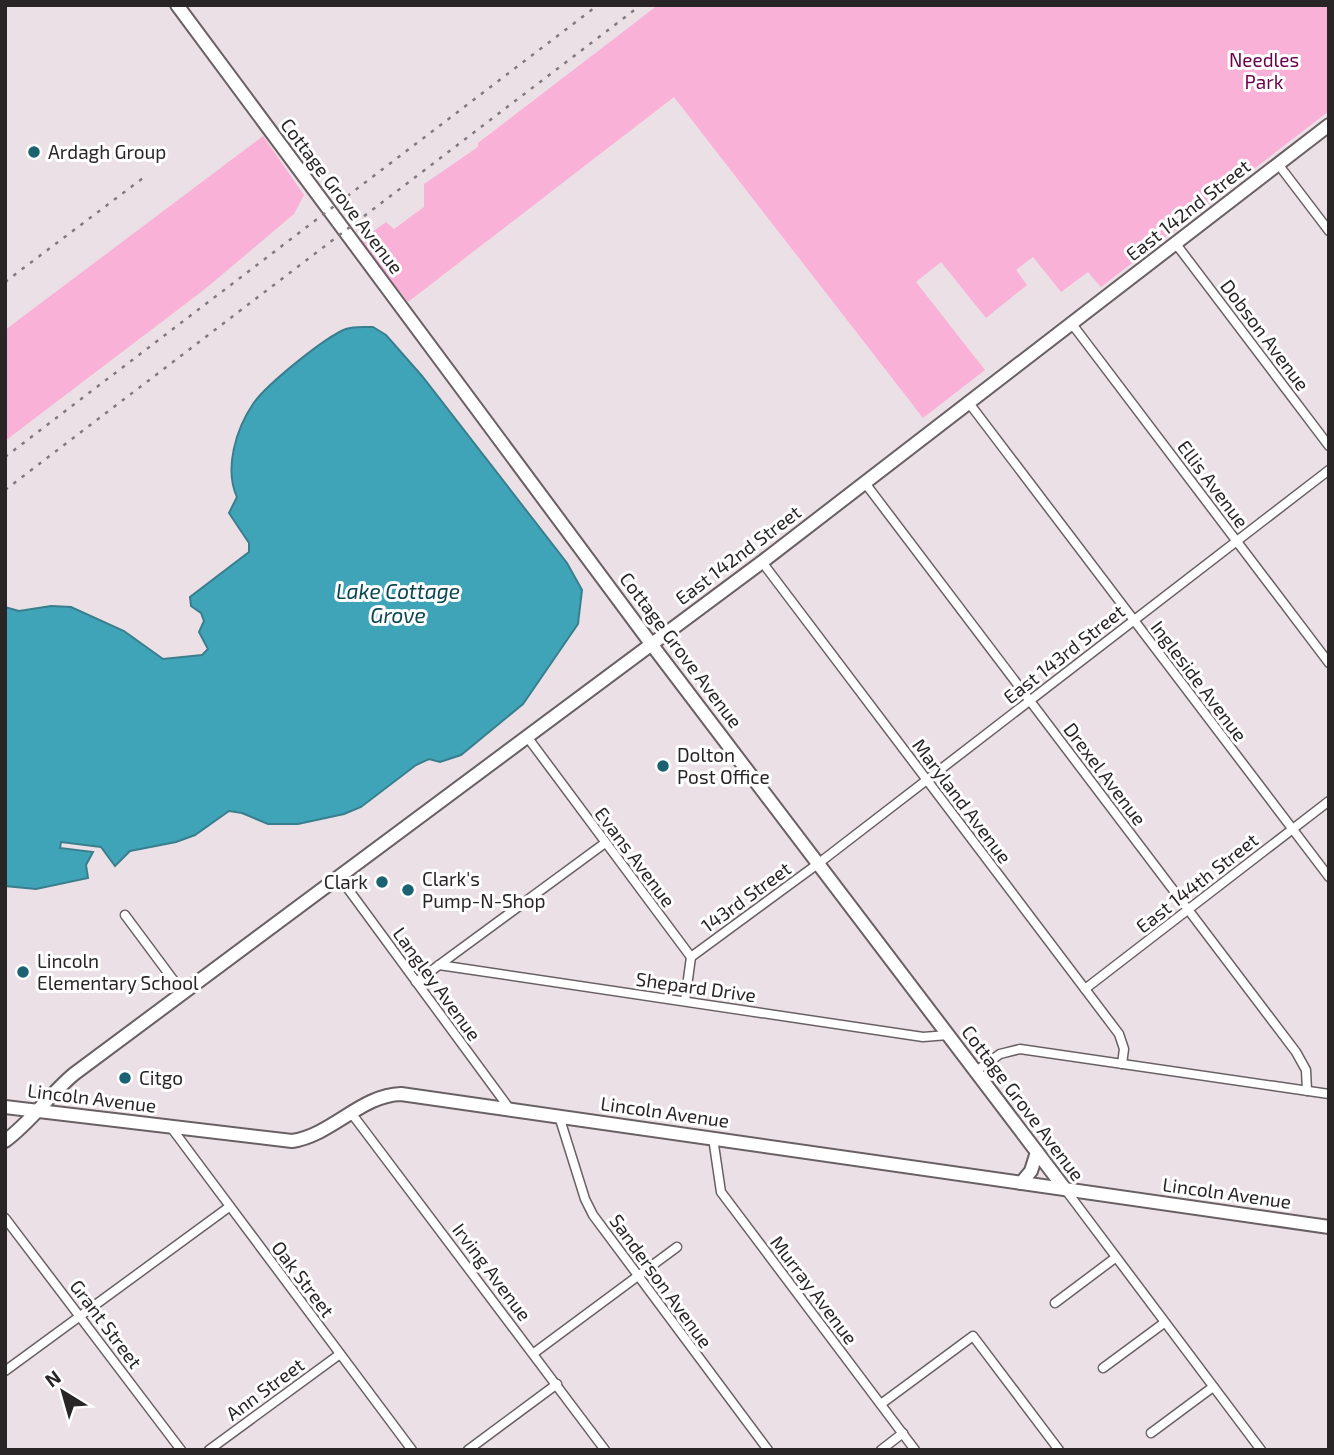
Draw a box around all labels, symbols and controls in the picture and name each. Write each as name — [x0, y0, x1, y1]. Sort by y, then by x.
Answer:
park label: Needles Park — [1229, 48, 1299, 93]
street label: Cottage Grove Avenue — [276, 113, 408, 278]
place label: Ardagh Group — [48, 140, 166, 163]
marker: Ardagh Group — [26, 144, 42, 160]
street label: East 142nd Street — [1121, 154, 1254, 265]
street label: Dobson Avenue — [1216, 275, 1315, 395]
street label: Ellis Avenue — [1173, 435, 1254, 532]
street label: East 142nd Street — [670, 500, 805, 609]
street label: Cottage Grove Avenue — [615, 567, 747, 732]
water label: Lake Cottage Grove — [336, 578, 460, 627]
street label: East 143rd Street — [999, 599, 1129, 708]
street label: Ingleside Avenue — [1146, 616, 1252, 746]
street label: Drexel Avenue — [1059, 718, 1152, 830]
street label: Maryland Avenue — [908, 734, 1017, 868]
place label: Dolton Post Office — [677, 743, 770, 788]
marker: Dolton Post Office — [655, 758, 671, 774]
street label: Evans Avenue — [590, 802, 680, 911]
street label: East 144th Street — [1131, 828, 1262, 937]
street label: 143rd Street — [696, 856, 795, 937]
place label: Clark's Pump-N-Shop — [422, 867, 545, 912]
place label: Clark — [324, 870, 368, 893]
marker: Clark — [374, 874, 390, 890]
marker: Clark's Pump-N-Shop — [400, 882, 416, 898]
street label: Langley Avenue — [389, 922, 486, 1045]
place label: Lincoln Elementary School — [37, 949, 199, 994]
marker: Lincoln Elementary School — [15, 964, 31, 980]
street label: Shepard Drive — [635, 967, 758, 1006]
street label: Cottage Grove Avenue — [957, 1020, 1089, 1185]
place label: Citgo — [139, 1066, 183, 1089]
marker: Citgo — [117, 1070, 133, 1086]
street label: Lincoln Avenue — [26, 1078, 158, 1117]
street label: Lincoln Avenue — [599, 1091, 731, 1132]
street label: Lincoln Avenue — [1161, 1172, 1293, 1213]
street label: Sanderson Avenue — [605, 1209, 718, 1352]
street label: Irving Avenue — [448, 1218, 537, 1325]
street label: Murray Avenue — [766, 1231, 863, 1349]
street label: Oak Street — [267, 1236, 340, 1321]
street label: Grant Street — [66, 1275, 147, 1373]
street label: Ann Street — [221, 1353, 308, 1425]
north arrow — [28, 1357, 98, 1427]
text: N — [40, 1365, 65, 1391]

